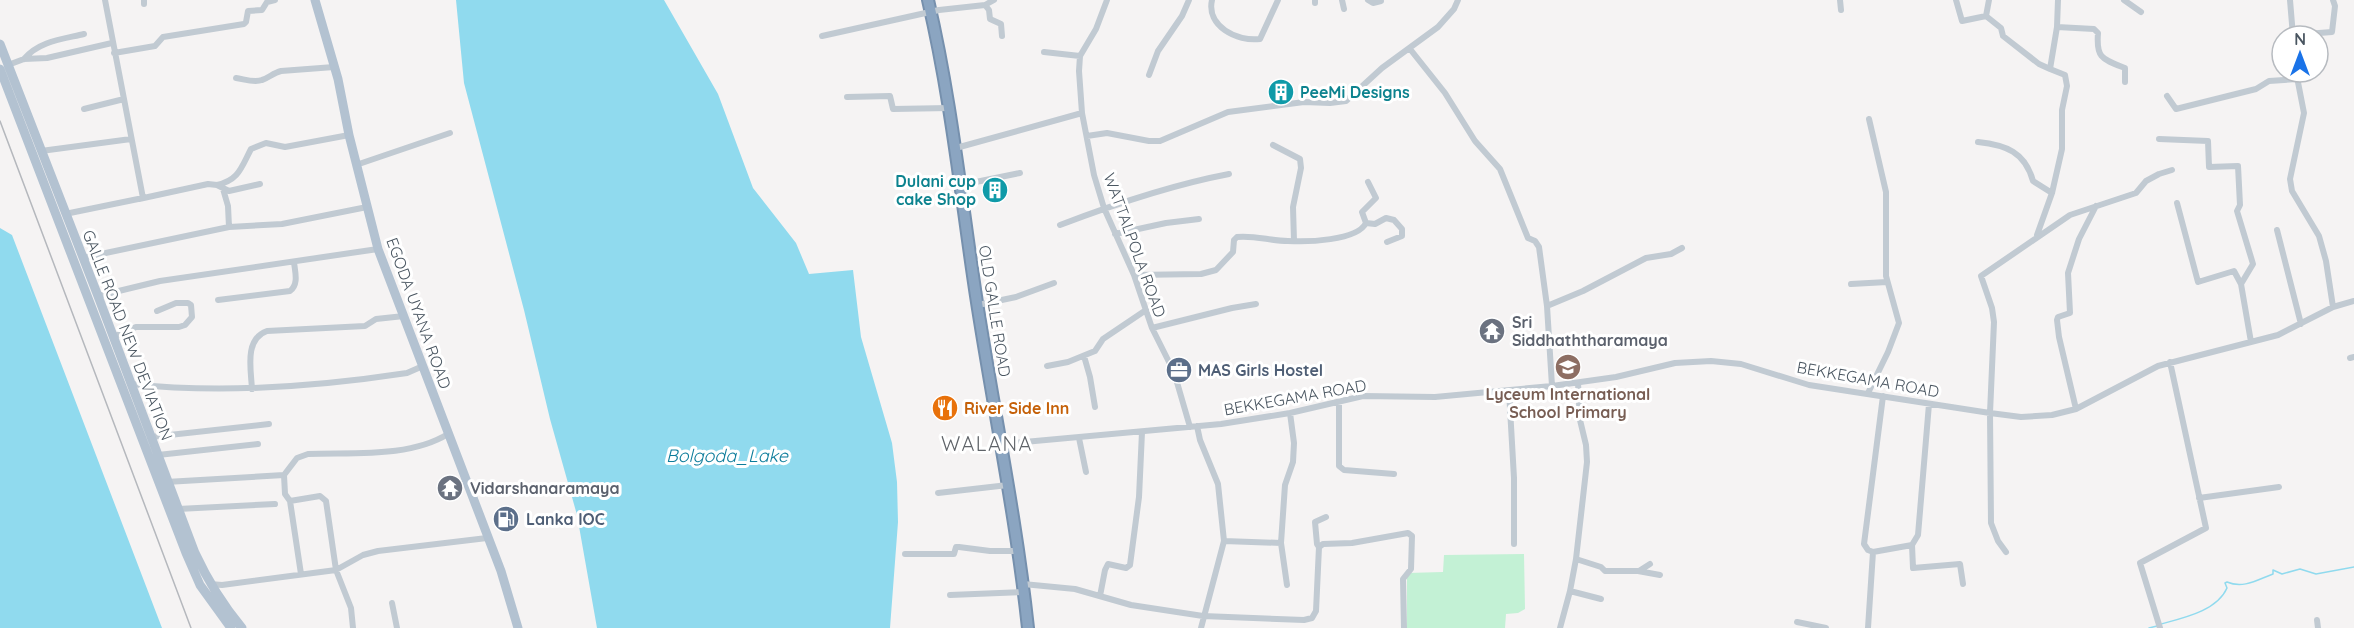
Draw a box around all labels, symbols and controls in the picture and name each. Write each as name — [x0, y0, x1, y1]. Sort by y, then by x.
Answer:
north arrow — [2270, 24, 2330, 84]
text: N — [2294, 29, 2306, 49]
building icon: PeeMi Designs — [1266, 77, 1296, 107]
place label: PeeMi Designs — [1300, 82, 1410, 102]
street label: WATTALPOLA ROAD — [1100, 170, 1170, 320]
place label: Dulani cup cake Shop — [895, 171, 976, 209]
building icon: Dulani cup cake Shop — [980, 175, 1010, 205]
street label: GALLE ROAD NEW DEVIATION — [79, 227, 177, 443]
street label: EGODA UYANA ROAD — [382, 235, 456, 391]
street label: OLD GALLE ROAD — [975, 244, 1015, 378]
place label: Sri Siddhaththaramaya — [1512, 312, 1668, 350]
temple icon: Sri Siddhaththaramaya — [1477, 316, 1507, 346]
school or university icon: Lyceum International School Primary — [1553, 352, 1583, 382]
office icon: MAS Girls Hostel — [1164, 355, 1194, 385]
street label: BEKKEGAMA ROAD — [1795, 357, 1941, 401]
place label: MAS Girls Hostel — [1198, 360, 1323, 380]
street label: BEKKEGAMA ROAD — [1222, 375, 1368, 419]
place label: Lyceum International School Primary — [1486, 384, 1650, 422]
restaurant icon: River Side Inn — [930, 393, 960, 423]
place label: River Side Inn — [964, 398, 1069, 418]
district label: WALANA — [941, 431, 1033, 456]
water label: Bolgoda_Lake — [666, 444, 789, 467]
temple icon: Vidarshanaramaya — [435, 473, 465, 503]
place label: Vidarshanaramaya — [470, 478, 619, 498]
fuel station icon: Lanka IOC — [491, 504, 521, 534]
place label: Lanka IOC — [526, 509, 605, 529]

